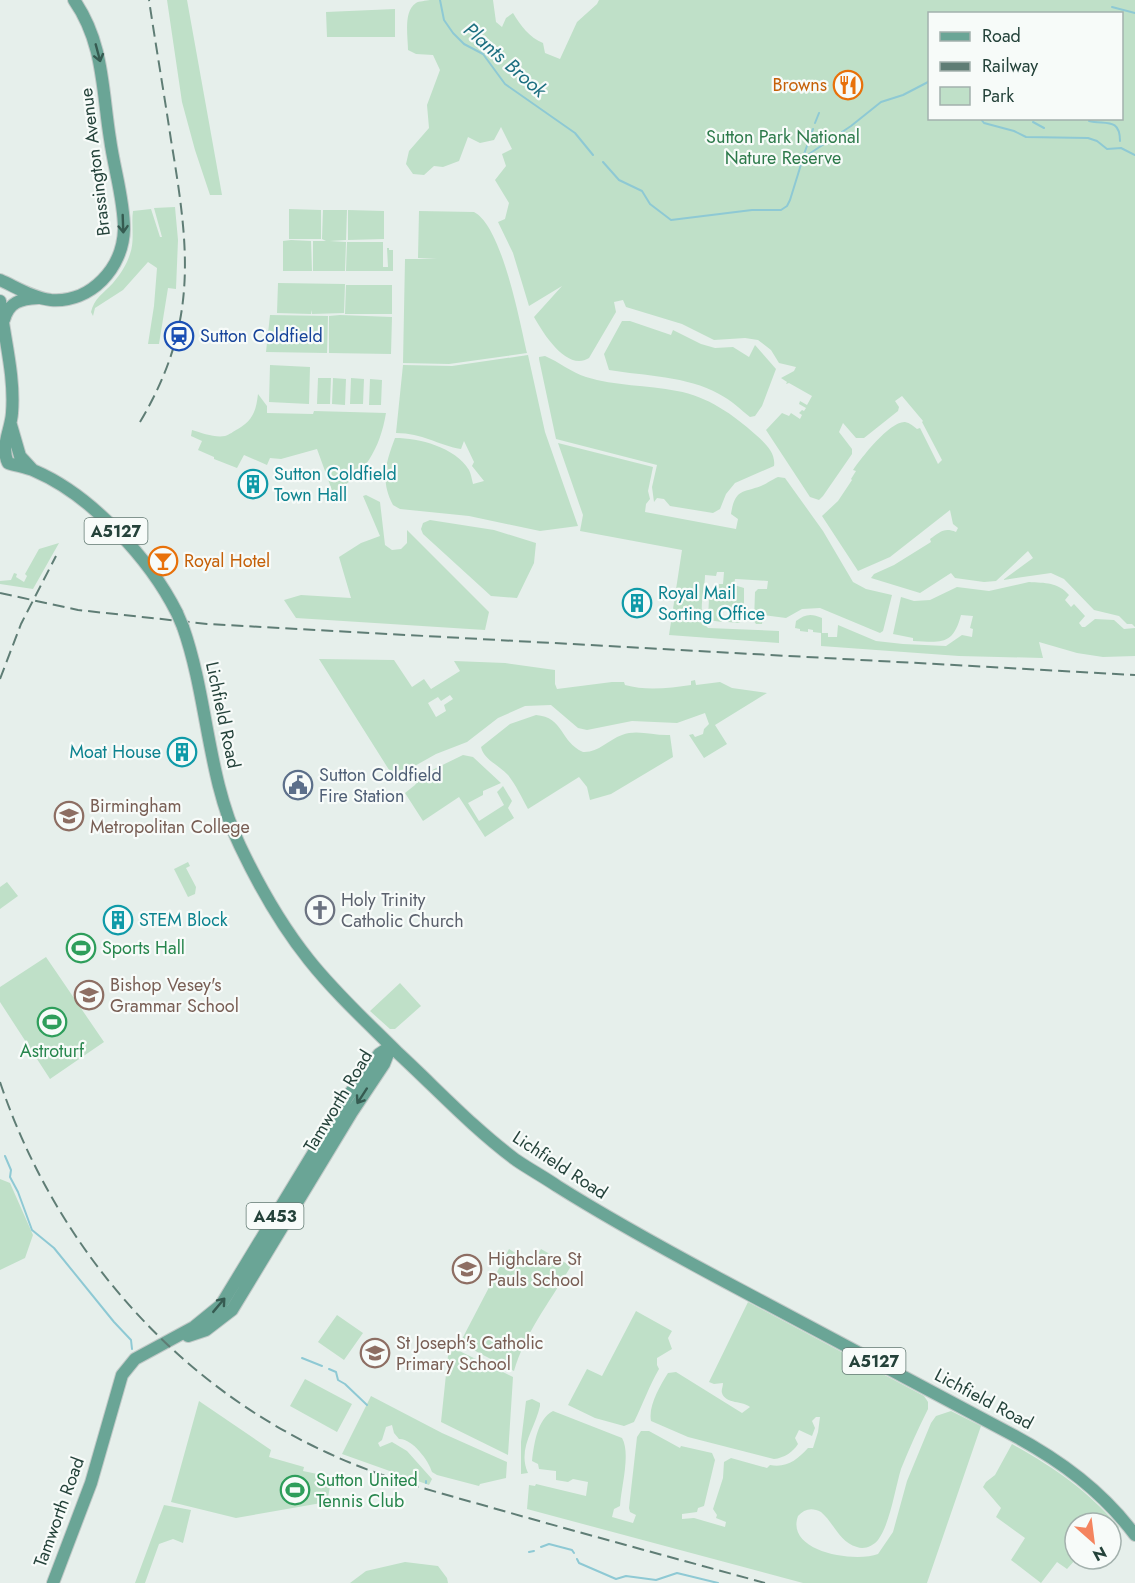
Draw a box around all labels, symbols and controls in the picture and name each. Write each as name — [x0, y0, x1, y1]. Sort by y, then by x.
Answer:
legend — [928, 12, 1123, 120]
water label: Plants Brook — [457, 16, 554, 105]
text: Road — [982, 23, 1021, 49]
one-way arrow — [93, 43, 105, 62]
text: Railway — [982, 53, 1038, 79]
restaurant icon: Browns — [832, 69, 864, 101]
place label: Browns — [773, 72, 827, 98]
text: Park — [982, 83, 1014, 109]
street label: Brassington Avenue — [73, 87, 117, 237]
park label: Sutton Park National Nature Reserve — [706, 124, 860, 171]
one-way arrow — [118, 213, 129, 233]
station icon: Sutton Coldfield — [163, 320, 195, 352]
place label: Sutton Coldfield — [200, 323, 323, 349]
place label: Sutton Coldfield Town Hall — [274, 461, 397, 508]
building icon: Sutton Coldfield Town Hall — [237, 468, 269, 500]
road number: A5127 — [84, 518, 148, 544]
bar icon: Royal Hotel — [147, 545, 179, 577]
place label: Royal Hotel — [184, 548, 270, 574]
place label: Royal Mail Sorting Office — [658, 580, 765, 627]
building icon: Royal Mail Sorting Office — [621, 587, 653, 619]
street label: Lichfield Road — [199, 659, 247, 771]
building icon: Moat House — [166, 736, 198, 768]
place label: Moat House — [70, 739, 161, 765]
place label: Sutton Coldfield Fire Station — [319, 762, 442, 809]
public building icon: Sutton Coldfield Fire Station — [282, 769, 314, 801]
place label: Birmingham Metropolitan College — [90, 793, 250, 840]
school or university icon: Birmingham Metropolitan College — [53, 800, 85, 832]
place label: Holy Trinity Catholic Church — [341, 887, 464, 934]
church icon: Holy Trinity Catholic Church — [304, 894, 336, 926]
building icon: STEM Block — [102, 904, 134, 936]
place label: STEM Block — [139, 907, 228, 933]
sports icon: Sports Hall — [65, 932, 97, 964]
place label: Sports Hall — [102, 935, 185, 961]
place label: Bishop Vesey's Grammar School — [110, 972, 239, 1019]
school or university icon: Bishop Vesey's Grammar School — [73, 979, 105, 1011]
sports icon: Astroturf — [36, 1006, 68, 1038]
place label: Astroturf — [20, 1038, 85, 1064]
street label: Tamworth Road — [297, 1045, 379, 1157]
one-way arrow — [356, 1087, 368, 1104]
street label: Lichfield Road — [507, 1125, 613, 1205]
road number: A453 — [246, 1203, 304, 1229]
place label: Highclare St Pauls School — [488, 1246, 584, 1293]
school or university icon: Highclare St Pauls School — [451, 1253, 483, 1285]
one-way arrow — [212, 1297, 225, 1313]
place label: St Joseph's Catholic Primary School — [396, 1330, 543, 1377]
school or university icon: St Joseph's Catholic Primary School — [359, 1337, 391, 1369]
road number: A5127 — [842, 1348, 906, 1374]
street label: Lichfield Road — [930, 1362, 1038, 1436]
street label: Tamworth Road — [27, 1453, 91, 1571]
place label: Sutton United Tennis Club — [316, 1467, 418, 1514]
sports icon: Sutton United Tennis Club — [279, 1474, 311, 1506]
north arrow — [1063, 1511, 1123, 1571]
text: N — [1089, 1541, 1111, 1567]

